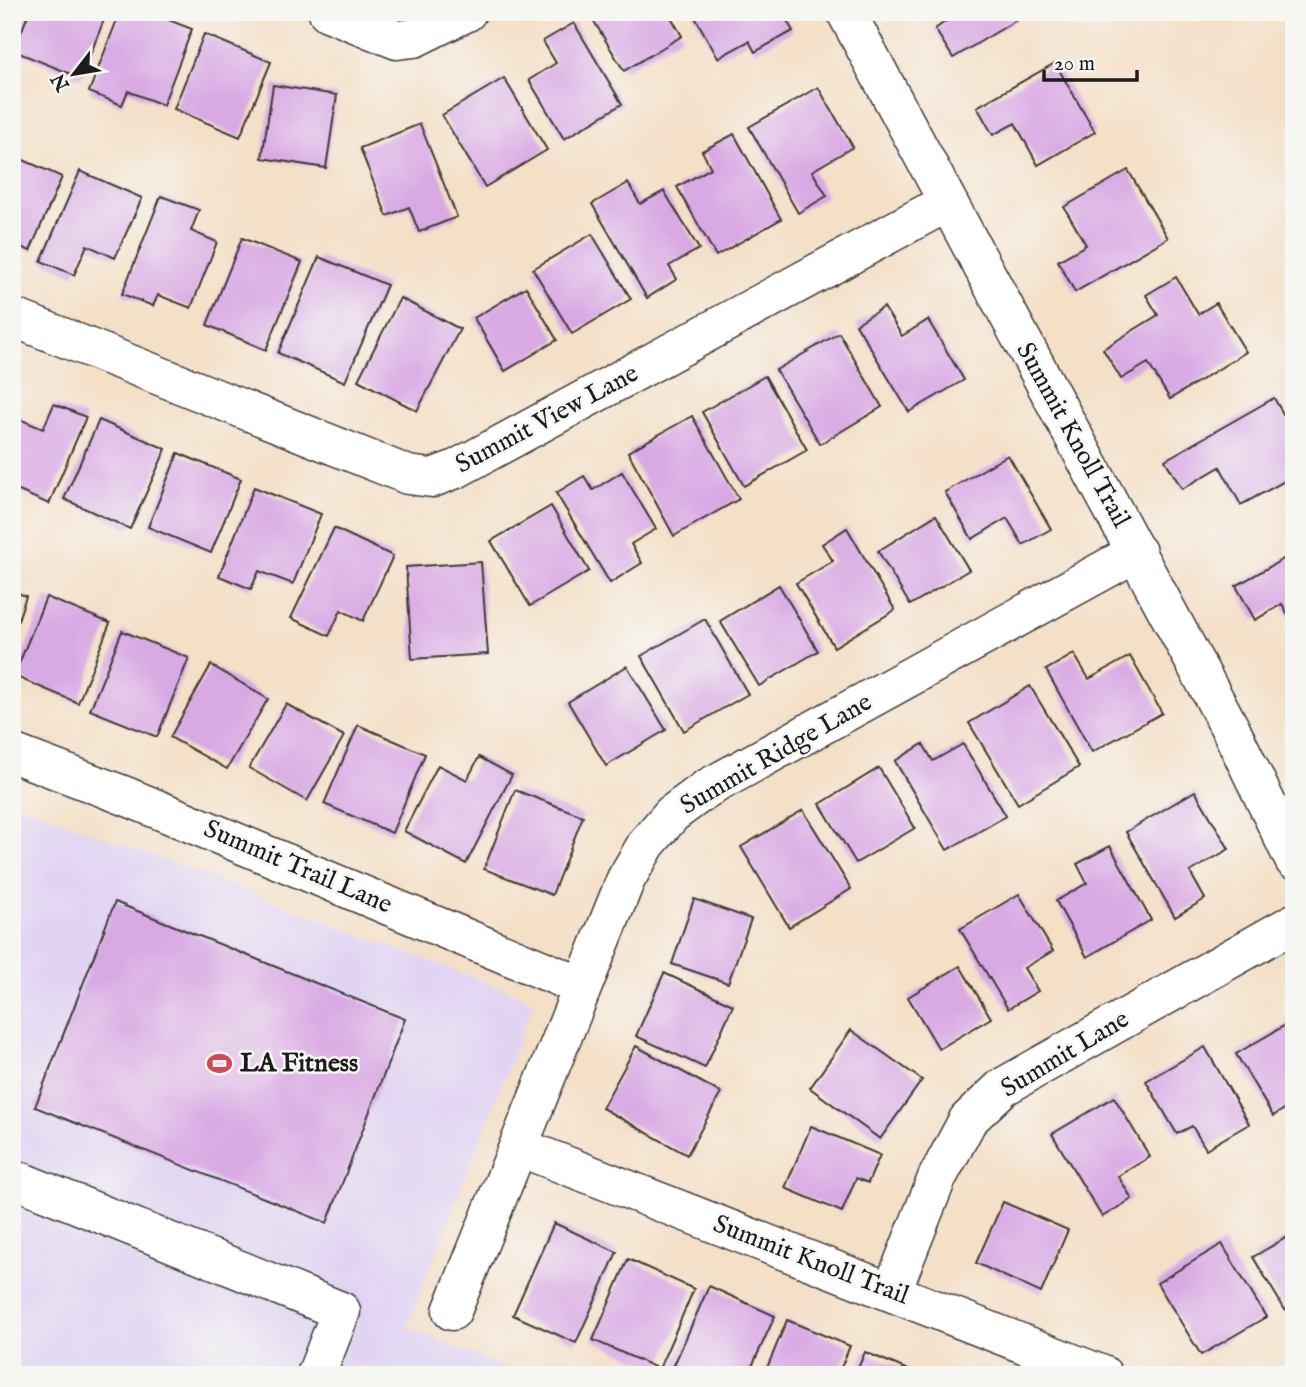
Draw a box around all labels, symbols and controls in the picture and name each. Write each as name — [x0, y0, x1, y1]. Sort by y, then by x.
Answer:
north arrow — [38, 38, 108, 108]
scale bar — [1044, 38, 1136, 82]
text: 20 m — [1054, 51, 1095, 78]
text: N — [46, 68, 76, 96]
street label: Summit Knoll Trail — [1008, 337, 1138, 534]
street label: Summit View Lane — [450, 357, 644, 481]
street label: Summit Ridge Lane — [674, 686, 878, 822]
street label: Summit Trail Lane — [199, 812, 397, 922]
street label: Summit Lane — [995, 1003, 1135, 1105]
place label: LA Fitness — [240, 1047, 358, 1080]
sports icon: LA Fitness — [206, 1049, 234, 1077]
street label: Summit Knoll Trail — [709, 1208, 914, 1313]

